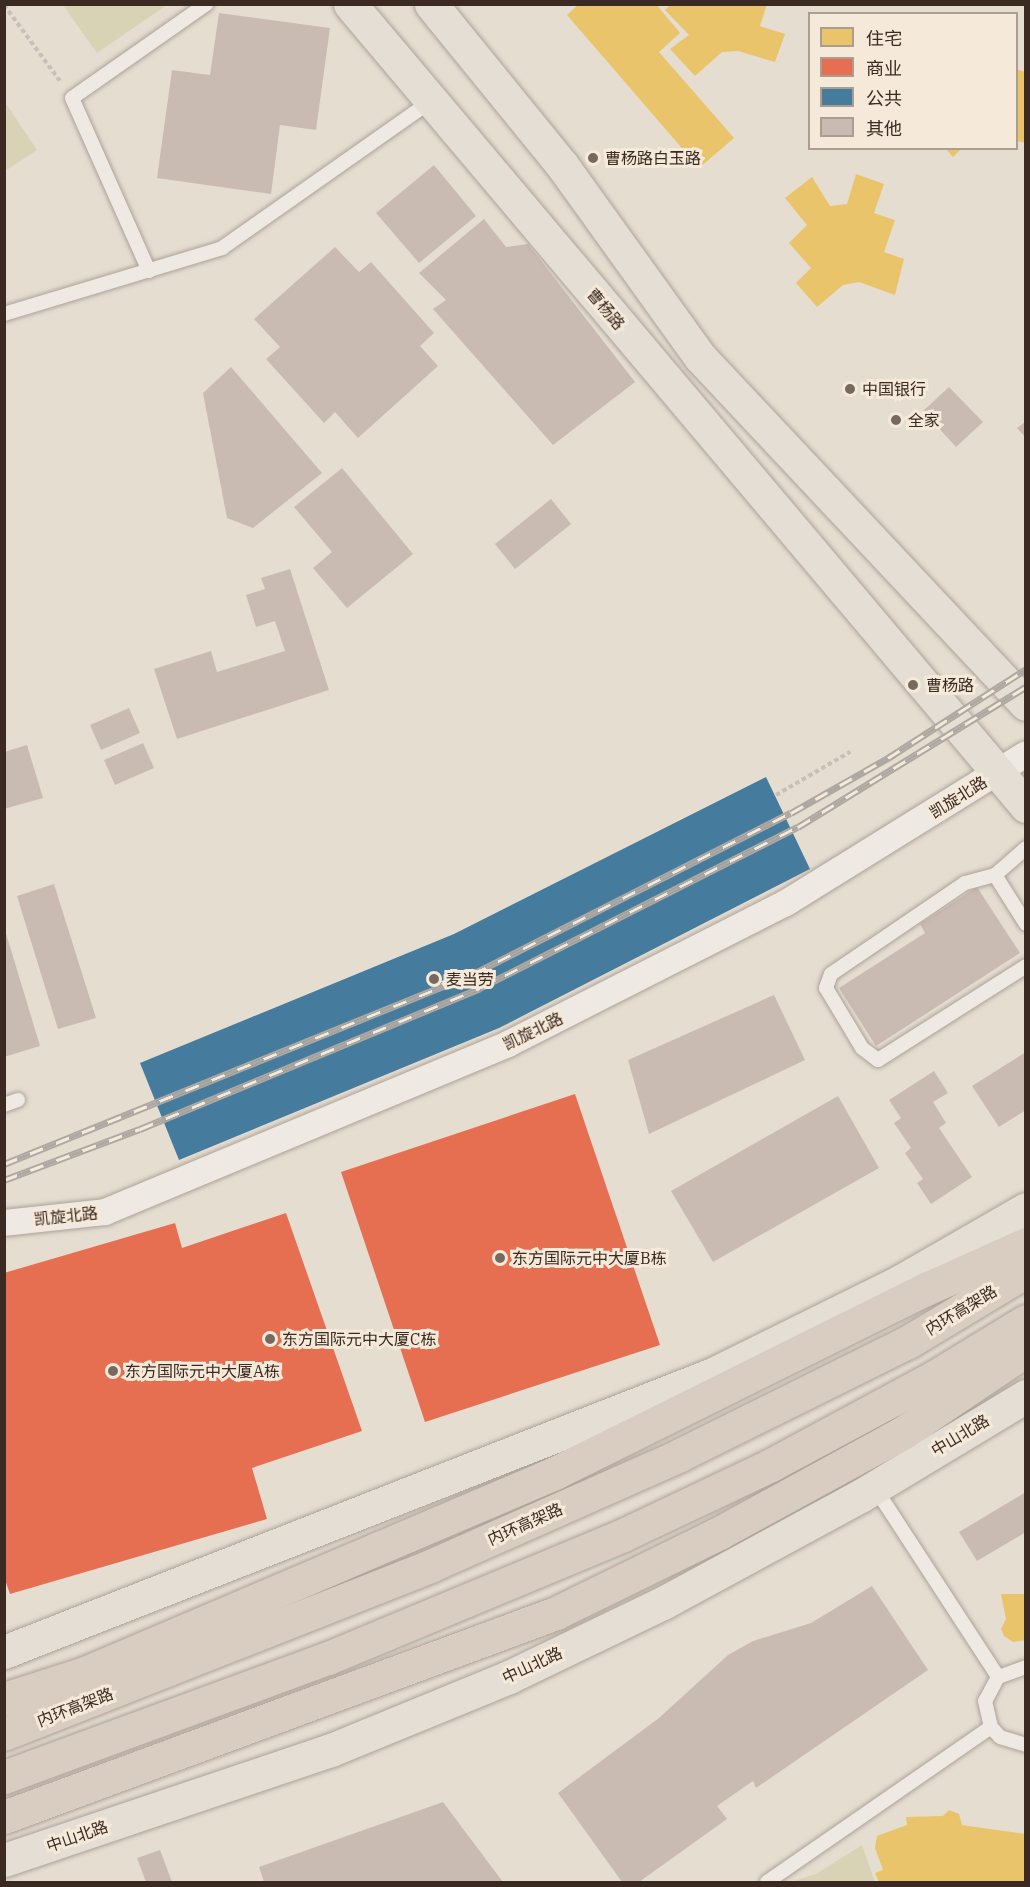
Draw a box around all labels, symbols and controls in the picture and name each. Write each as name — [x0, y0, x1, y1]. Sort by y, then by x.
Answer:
legend — [808, 12, 1018, 150]
text: 住宅 — [866, 27, 902, 50]
text: 商业 — [866, 57, 902, 80]
text: 公共 — [866, 87, 902, 110]
text: 其他 — [866, 117, 902, 140]
place label: 曹杨路白玉路 — [605, 148, 701, 168]
marker: 曹杨路白玉路 — [586, 151, 600, 165]
street label: 曹杨路 — [583, 284, 629, 334]
place label: 中国银行 — [862, 379, 926, 399]
marker: 中国银行 — [843, 382, 857, 396]
place label: 全家 — [908, 410, 940, 430]
marker: 全家 — [889, 413, 903, 427]
place label: 曹杨路 — [926, 675, 974, 695]
marker: 曹杨路 — [904, 676, 922, 694]
street label: 凯旋北路 — [926, 772, 990, 822]
place label: 麦当劳 — [446, 969, 494, 989]
marker: 麦当劳 — [427, 972, 441, 986]
street label: 凯旋北路 — [500, 1008, 566, 1054]
street label: 凯旋北路 — [33, 1203, 99, 1229]
place label: 东方国际元中大厦B栋 — [512, 1248, 667, 1268]
marker: 东方国际元中大厦B栋 — [493, 1251, 507, 1265]
street label: 内环高架路 — [922, 1281, 1000, 1339]
place label: 东方国际元中大厦C栋 — [282, 1329, 436, 1349]
marker: 东方国际元中大厦C栋 — [263, 1332, 277, 1346]
place label: 东方国际元中大厦A栋 — [125, 1361, 280, 1381]
marker: 东方国际元中大厦A栋 — [106, 1364, 120, 1378]
street label: 中山北路 — [928, 1410, 992, 1460]
street label: 内环高架路 — [485, 1499, 565, 1549]
street label: 中山北路 — [499, 1643, 565, 1687]
street label: 内环高架路 — [34, 1684, 116, 1730]
street label: 中山北路 — [44, 1817, 110, 1855]

